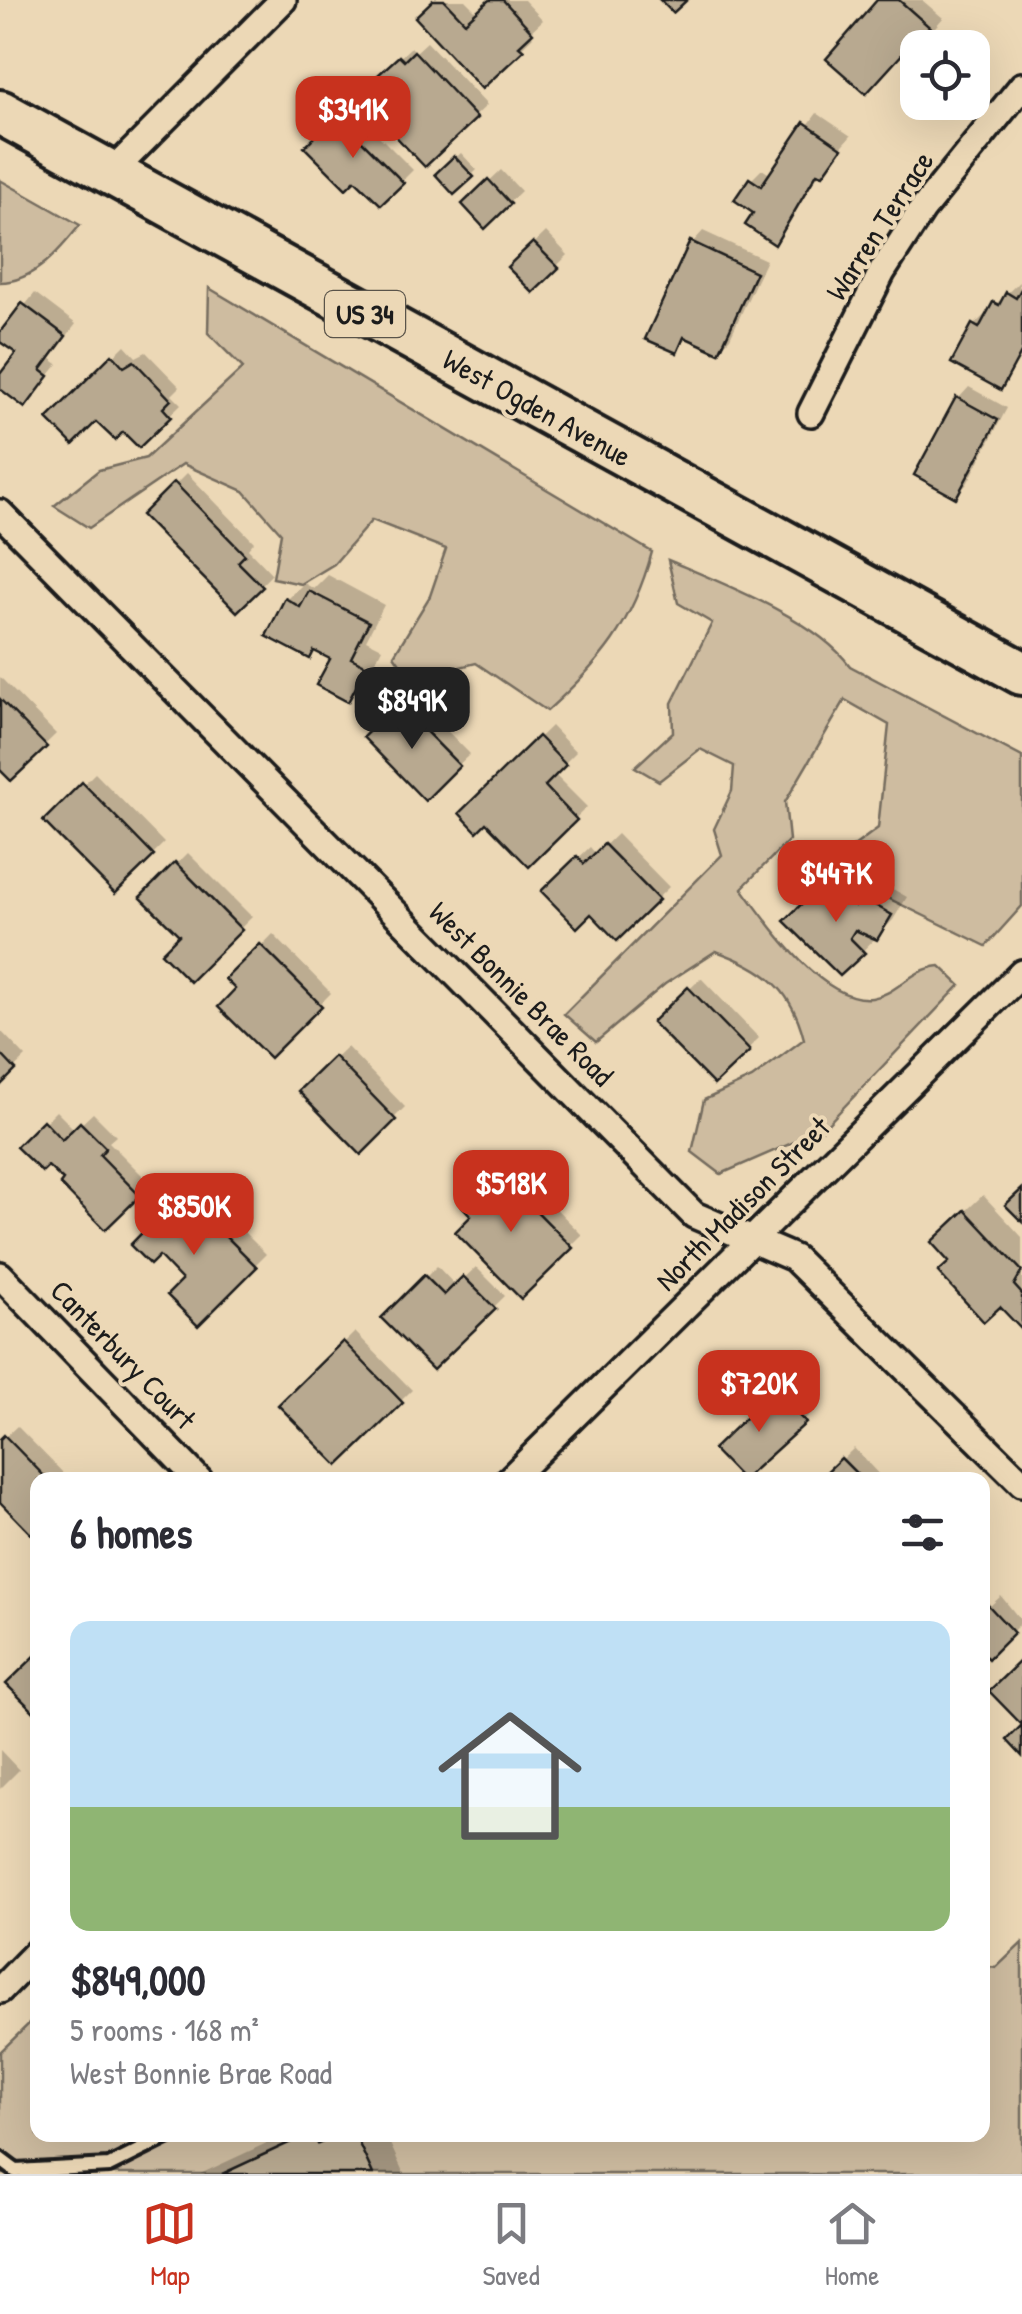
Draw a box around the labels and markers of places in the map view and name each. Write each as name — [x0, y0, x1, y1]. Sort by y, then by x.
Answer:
pin: $341K — [283, 76, 423, 161]
pin: $849K — [342, 667, 482, 752]
pin: $447K — [766, 840, 906, 925]
pin: $518K — [441, 1150, 581, 1235]
pin: $850K — [124, 1173, 264, 1258]
pin: $720K — [689, 1350, 829, 1435]

